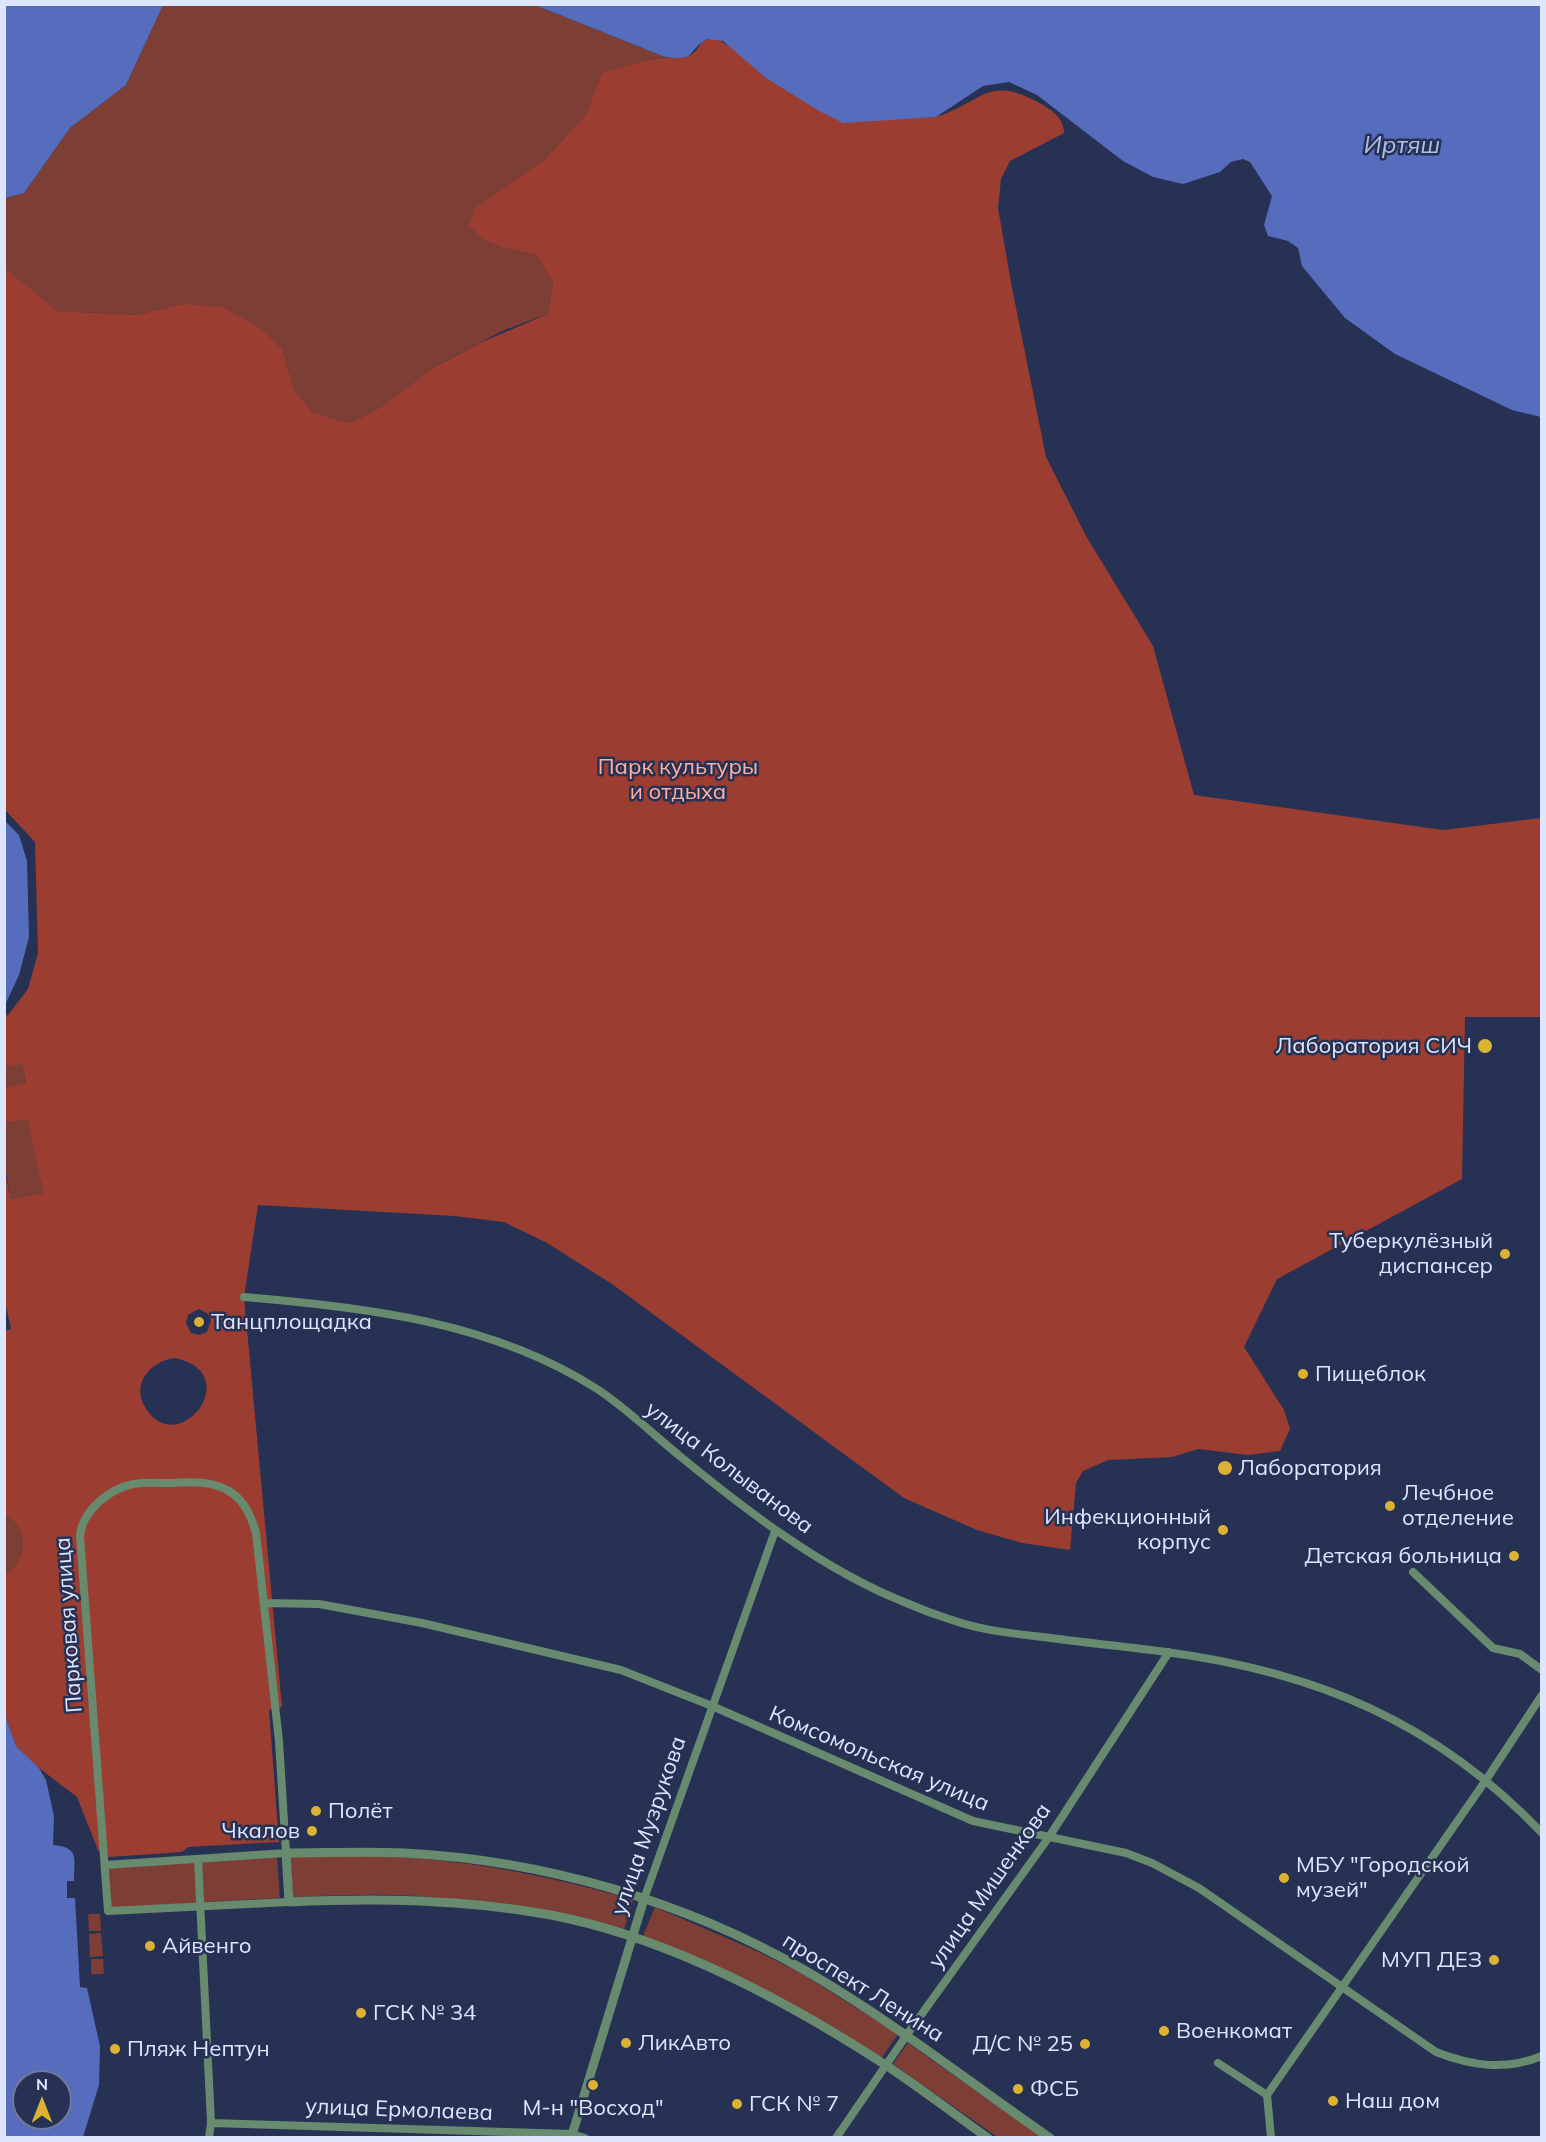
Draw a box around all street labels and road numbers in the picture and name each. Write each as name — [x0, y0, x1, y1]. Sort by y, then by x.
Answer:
street label: улица Колыванова — [640, 1396, 818, 1540]
street label: Парковая улица — [50, 1536, 88, 1714]
street label: Комсомольская улица — [765, 1701, 993, 1817]
street label: улица Музрукова — [606, 1733, 692, 1919]
street label: улица Мишенкова — [923, 1798, 1057, 1974]
street label: проспект Ленина — [778, 1928, 948, 2048]
street label: улица Ермолаева — [305, 2094, 493, 2126]

